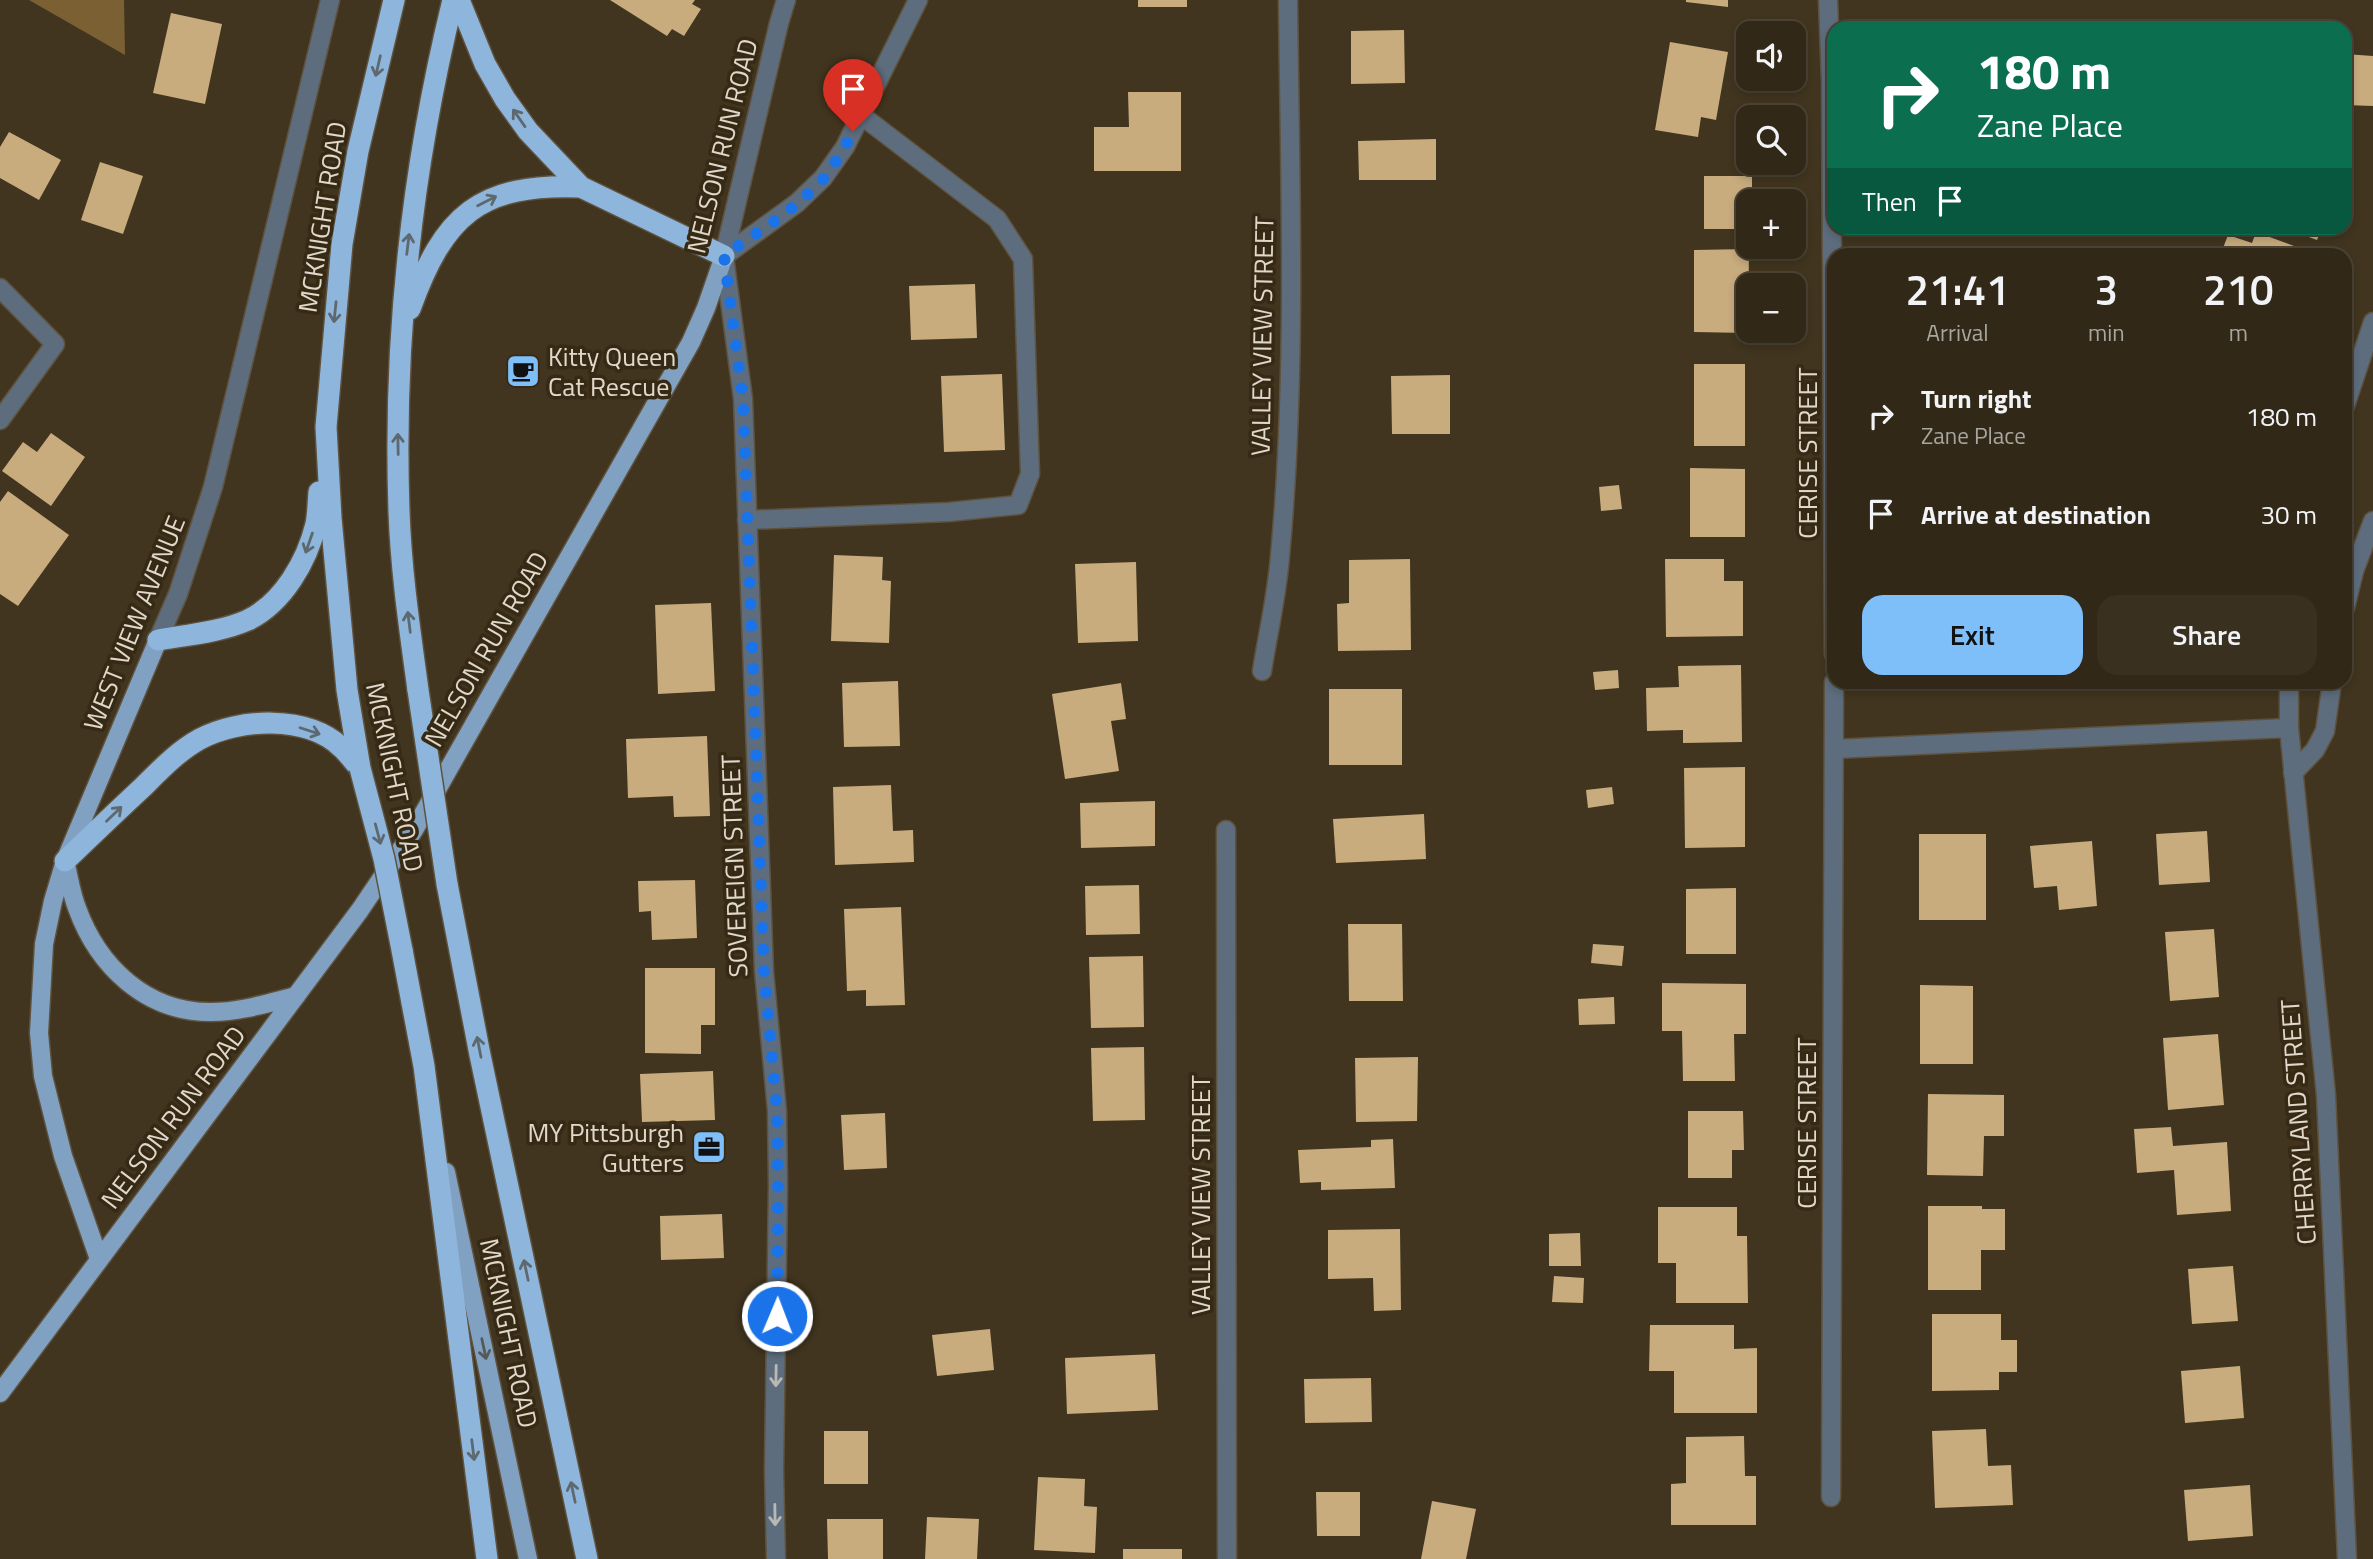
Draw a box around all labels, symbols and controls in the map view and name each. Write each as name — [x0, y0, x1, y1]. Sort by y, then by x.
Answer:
map controls — [1736, 21, 1806, 343]
button: sound — [1736, 21, 1806, 91]
text: 180 m — [1977, 33, 2111, 108]
street label: NELSON RUN ROAD — [676, 34, 768, 258]
icon: right — [1862, 49, 1953, 140]
one-way arrow — [370, 54, 384, 77]
pin — [823, 59, 883, 131]
icon: arrive — [834, 70, 872, 108]
text: Zane Place — [1977, 101, 2123, 149]
button: search — [1736, 105, 1806, 175]
one-way arrow — [512, 109, 526, 128]
street label: MCKNIGHT ROAD — [288, 119, 356, 315]
text: Then — [1862, 182, 1917, 221]
icon: arrive — [1931, 182, 1969, 220]
button: + — [1736, 189, 1806, 259]
one-way arrow — [476, 194, 497, 208]
street label: VALLEY VIEW STREET — [1240, 215, 1284, 456]
one-way arrow — [402, 234, 415, 256]
text: 21:41 — [1905, 257, 2010, 321]
text: 3 — [2095, 257, 2118, 321]
text: 210 — [2203, 257, 2274, 321]
button: − — [1736, 273, 1806, 343]
one-way arrow — [328, 300, 341, 323]
text: Arrival — [1926, 315, 1989, 350]
text: min — [2088, 315, 2125, 350]
text: m — [2229, 315, 2248, 350]
place label: Kitty Queen Cat Rescue — [548, 337, 676, 406]
cafe icon: Kitty Queen Cat Rescue — [504, 352, 542, 390]
street label: CERISE STREET — [1788, 367, 1827, 539]
text: Turn right — [1921, 379, 2032, 418]
icon: right — [1862, 397, 1900, 435]
text: 180 m — [2246, 397, 2317, 436]
text: Zane Place — [1921, 418, 2026, 453]
one-way arrow — [391, 433, 405, 456]
icon: arrive — [1862, 495, 1900, 533]
text: Arrive at destination — [1921, 495, 2151, 534]
text: 30 m — [2260, 495, 2317, 534]
street label: WEST VIEW AVENUE — [73, 510, 195, 736]
one-way arrow — [302, 531, 314, 553]
street label: NELSON RUN ROAD — [414, 544, 558, 754]
button: Exit — [1862, 595, 2083, 675]
button: Share — [2097, 595, 2317, 675]
one-way arrow — [403, 612, 416, 634]
street label: MCKNIGHT ROAD — [356, 679, 434, 875]
one-way arrow — [298, 726, 320, 738]
street label: SOVEREIGN STREET — [711, 754, 757, 978]
one-way arrow — [106, 805, 123, 822]
one-way arrow — [372, 823, 385, 845]
street label: CHERRYLAND STREET — [2270, 998, 2326, 1246]
street label: NELSON RUN ROAD — [91, 1017, 255, 1217]
one-way arrow — [471, 1036, 485, 1059]
street label: CERISE STREET — [1787, 1037, 1826, 1209]
street label: VALLEY VIEW STREET — [1181, 1075, 1220, 1315]
place label: MY Pittsburgh Gutters — [527, 1113, 684, 1182]
office icon: MY Pittsburgh Gutters — [690, 1128, 728, 1166]
street label: MCKNIGHT ROAD — [470, 1235, 548, 1431]
one-way arrow — [518, 1259, 532, 1282]
position arrow — [740, 1279, 814, 1353]
one-way arrow — [477, 1337, 491, 1360]
one-way arrow — [769, 1364, 783, 1387]
one-way arrow — [467, 1438, 480, 1461]
one-way arrow — [565, 1481, 579, 1504]
one-way arrow — [769, 1503, 782, 1526]

